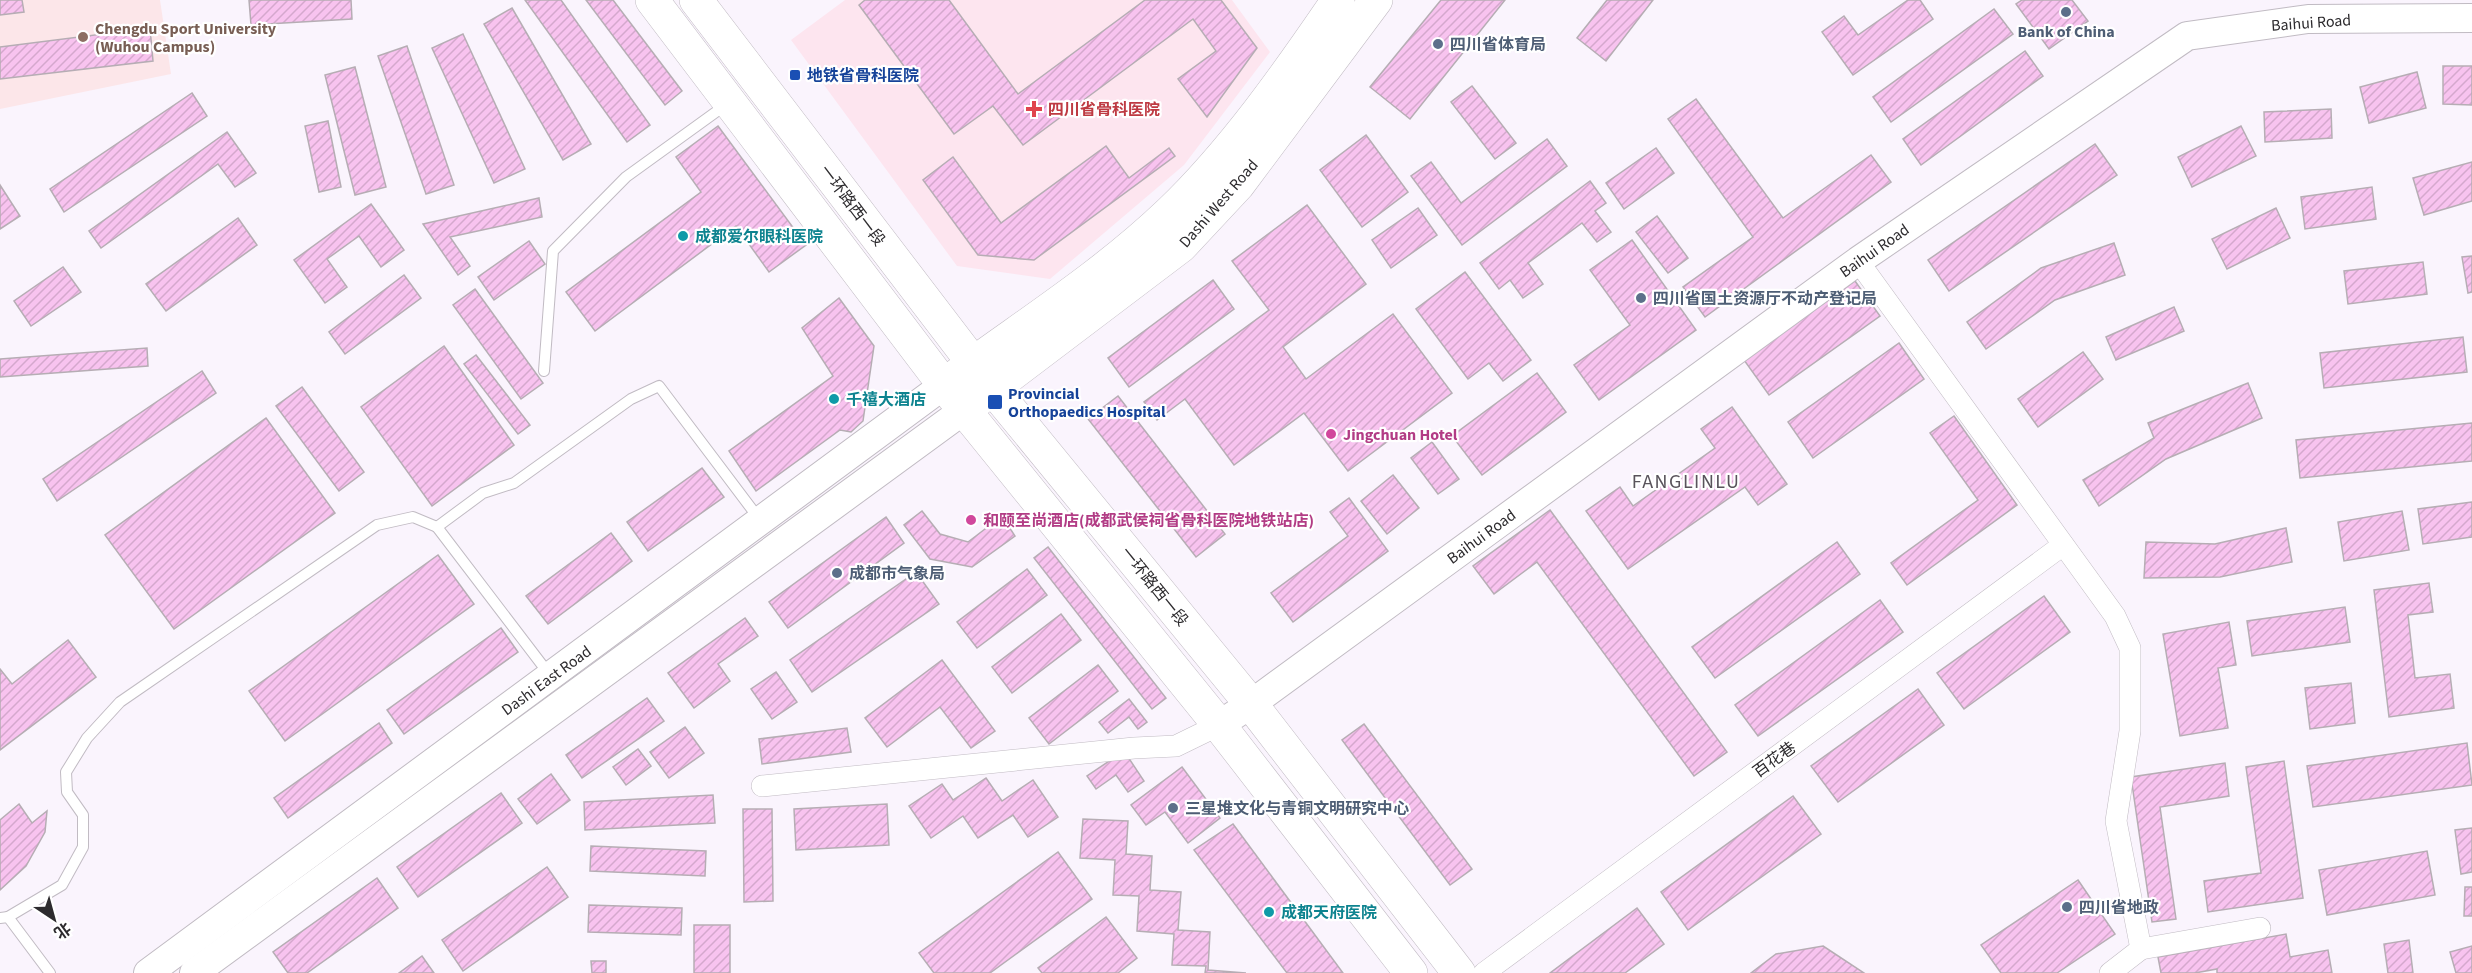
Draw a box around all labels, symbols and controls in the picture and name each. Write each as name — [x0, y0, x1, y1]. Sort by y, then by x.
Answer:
marker: Bank of China — [2059, 5, 2073, 19]
street label: Baihui Road — [2270, 9, 2352, 37]
place label: Chengdu Sport University (Wuhou Campus) — [95, 18, 277, 58]
place label: Bank of China — [2017, 21, 2115, 43]
marker: Chengdu Sport University (Wuhou Campus) — [76, 30, 90, 44]
place label: 四川省体育局 — [1450, 34, 1546, 56]
marker: 四川省体育局 — [1431, 37, 1445, 51]
place label: 地铁省骨科医院 — [807, 65, 919, 87]
marker: 地铁省骨科医院 — [788, 68, 802, 82]
place label: 四川省骨科医院 — [1048, 99, 1160, 121]
marker: 四川省骨科医院 — [1025, 100, 1043, 118]
street label: Dashi West Road — [1174, 155, 1263, 252]
street label: 一环路西一段 — [815, 161, 890, 251]
street label: Baihui Road — [1835, 219, 1914, 283]
place label: 成都爱尔眼科医院 — [695, 226, 823, 248]
marker: 成都爱尔眼科医院 — [676, 229, 690, 243]
place label: 四川省国土资源厅不动产登记局 — [1653, 288, 1877, 310]
marker: 四川省国土资源厅不动产登记局 — [1634, 291, 1648, 305]
place label: Provincial Orthopaedics Hospital — [1008, 383, 1166, 423]
place label: 千禧大酒店 — [846, 389, 926, 411]
marker: 千禧大酒店 — [827, 392, 841, 406]
marker: Provincial Orthopaedics Hospital — [986, 393, 1004, 411]
place label: Jingchuan Hotel — [1343, 424, 1458, 446]
marker: Jingchuan Hotel — [1324, 427, 1338, 441]
district label: FANGLINLU — [1632, 468, 1740, 496]
street label: Baihui Road — [1443, 504, 1521, 569]
place label: 和颐至尚酒店(成都武侯祠省骨科医院地铁站店) — [983, 510, 1314, 532]
marker: 和颐至尚酒店(成都武侯祠省骨科医院地铁站店) — [964, 513, 978, 527]
street label: 一环路西一段 — [1115, 542, 1193, 631]
place label: 成都市气象局 — [849, 563, 945, 585]
marker: 成都市气象局 — [830, 566, 844, 580]
street label: Dashi East Road — [497, 641, 596, 721]
street label: 百花巷 — [1749, 737, 1800, 783]
place label: 三星堆文化与青铜文明研究中心 — [1185, 798, 1409, 820]
marker: 三星堆文化与青铜文明研究中心 — [1166, 801, 1180, 815]
north arrow — [24, 889, 84, 949]
place label: 四川省地政 — [2079, 897, 2159, 919]
marker: 四川省地政 — [2060, 900, 2074, 914]
place label: 成都天府医院 — [1281, 902, 1377, 924]
marker: 成都天府医院 — [1262, 905, 1276, 919]
text: 北 — [49, 917, 75, 944]

